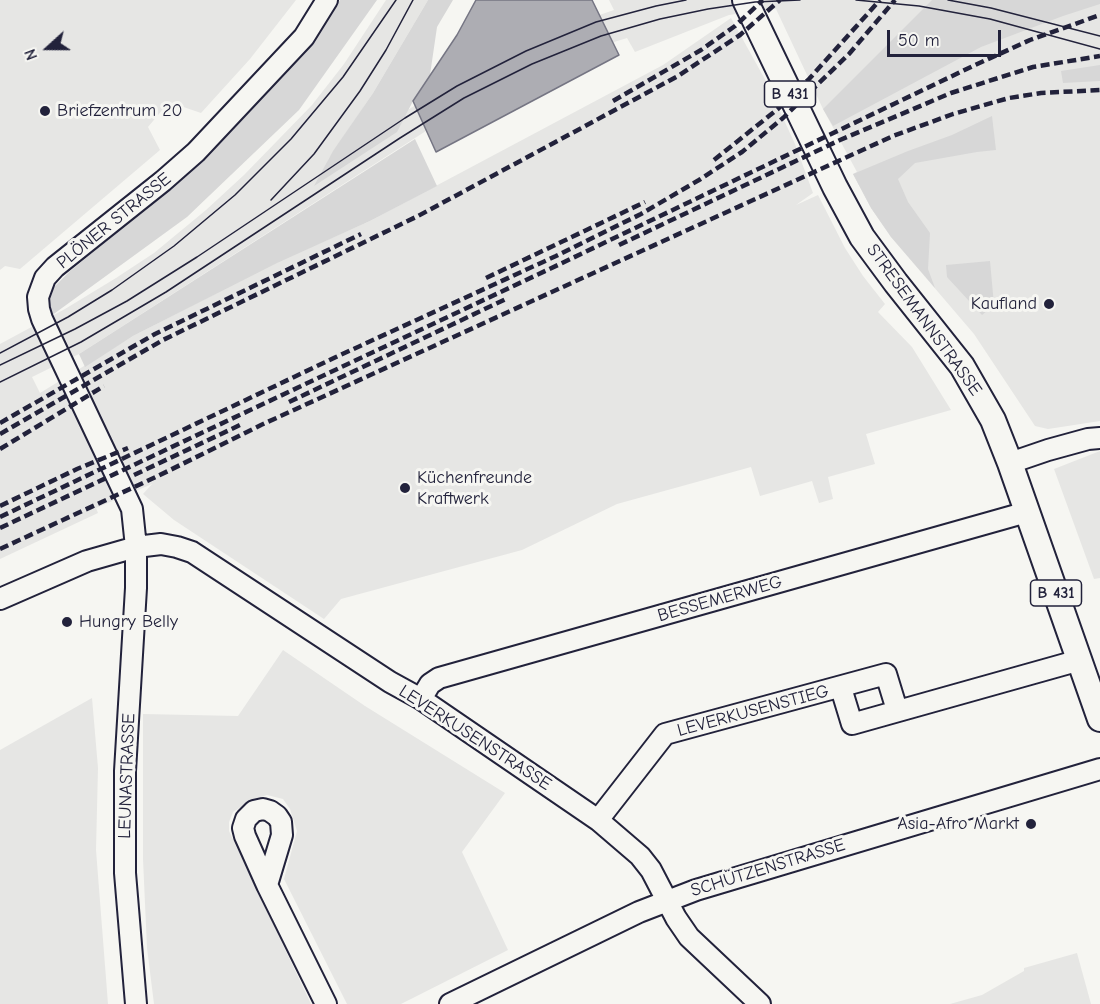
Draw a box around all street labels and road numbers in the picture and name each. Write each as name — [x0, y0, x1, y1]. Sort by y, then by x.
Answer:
road number: B 431 — [764, 81, 816, 107]
street label: PLÖNER STRASSE — [53, 168, 175, 274]
street label: STRESEMANNSTRASSE — [862, 240, 986, 400]
street label: BESSEMERWEG — [655, 571, 785, 627]
road number: B 431 — [1030, 580, 1082, 606]
street label: LEVERKUSENSTIEG — [675, 680, 831, 742]
street label: LEVERKUSENSTRASSE — [395, 681, 555, 795]
street label: LEUNASTRASSE — [114, 713, 140, 839]
street label: SCHÜTZENSTRASSE — [688, 834, 848, 902]

